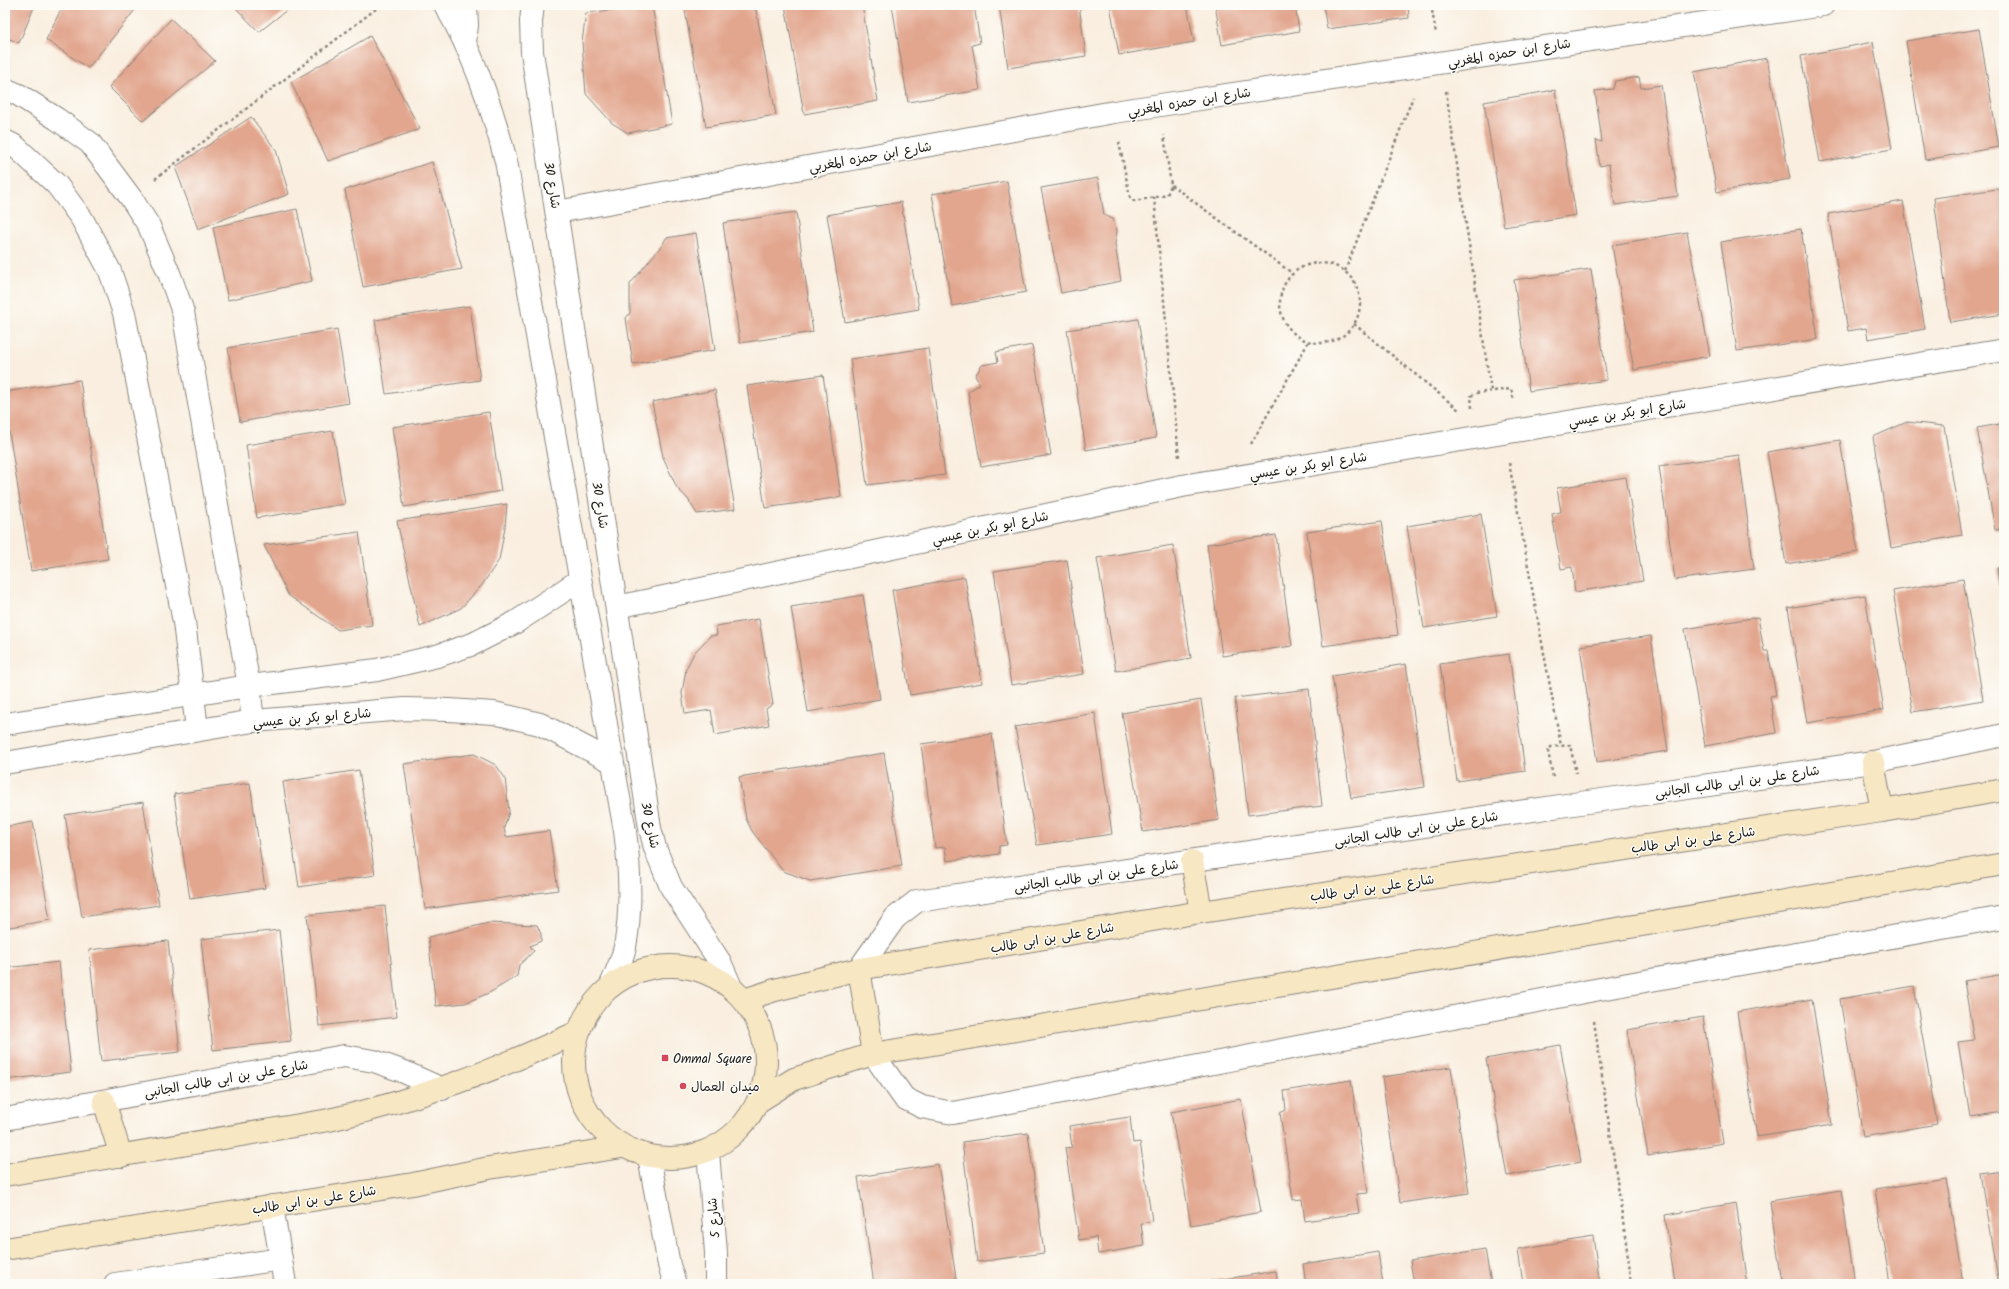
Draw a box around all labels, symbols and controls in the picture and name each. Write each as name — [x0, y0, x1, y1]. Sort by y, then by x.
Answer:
street label: شارع ابن حمزه المغربي — [1446, 33, 1572, 74]
street label: شارع ابن حمزه المغربي — [1126, 82, 1252, 123]
street label: شارع ابن حمزه المغربي — [807, 136, 933, 179]
street label: شارع 30 — [537, 160, 566, 210]
street label: شارع ابو بكر بن عيسي — [1567, 394, 1687, 433]
street label: شارع ابو بكر بن عيسي — [1248, 447, 1368, 486]
street label: شارع 30 — [585, 480, 614, 530]
street label: شارع ابو بكر بن عيسي — [930, 506, 1051, 551]
street label: شارع ابو بكر بن عيسي — [252, 703, 372, 734]
street label: شارع على بن ابى طالب الجانبى — [1654, 761, 1821, 804]
street label: شارع 30 — [634, 800, 665, 851]
street label: شارع على بن ابى طالب الجانبى — [1333, 806, 1500, 853]
street label: شارع على بن ابى طالب — [1630, 821, 1757, 860]
street label: شارع على بن ابى طالب الجانبى — [1013, 855, 1180, 898]
street label: شارع على بن ابى طالب — [1309, 869, 1436, 908]
street label: شارع على بن ابى طالب — [989, 917, 1116, 960]
place label: Ommal Square — [673, 1049, 752, 1070]
marker: Ommal Square — [660, 1053, 670, 1063]
street label: شارع على بن ابى طالب الجانبى — [143, 1055, 310, 1104]
place label: ميدان العمال — [691, 1077, 760, 1098]
marker: ميدان العمال — [678, 1081, 688, 1091]
street label: شارع على بن ابى طالب — [251, 1180, 378, 1221]
street label: شارع 5 — [702, 1197, 727, 1239]

